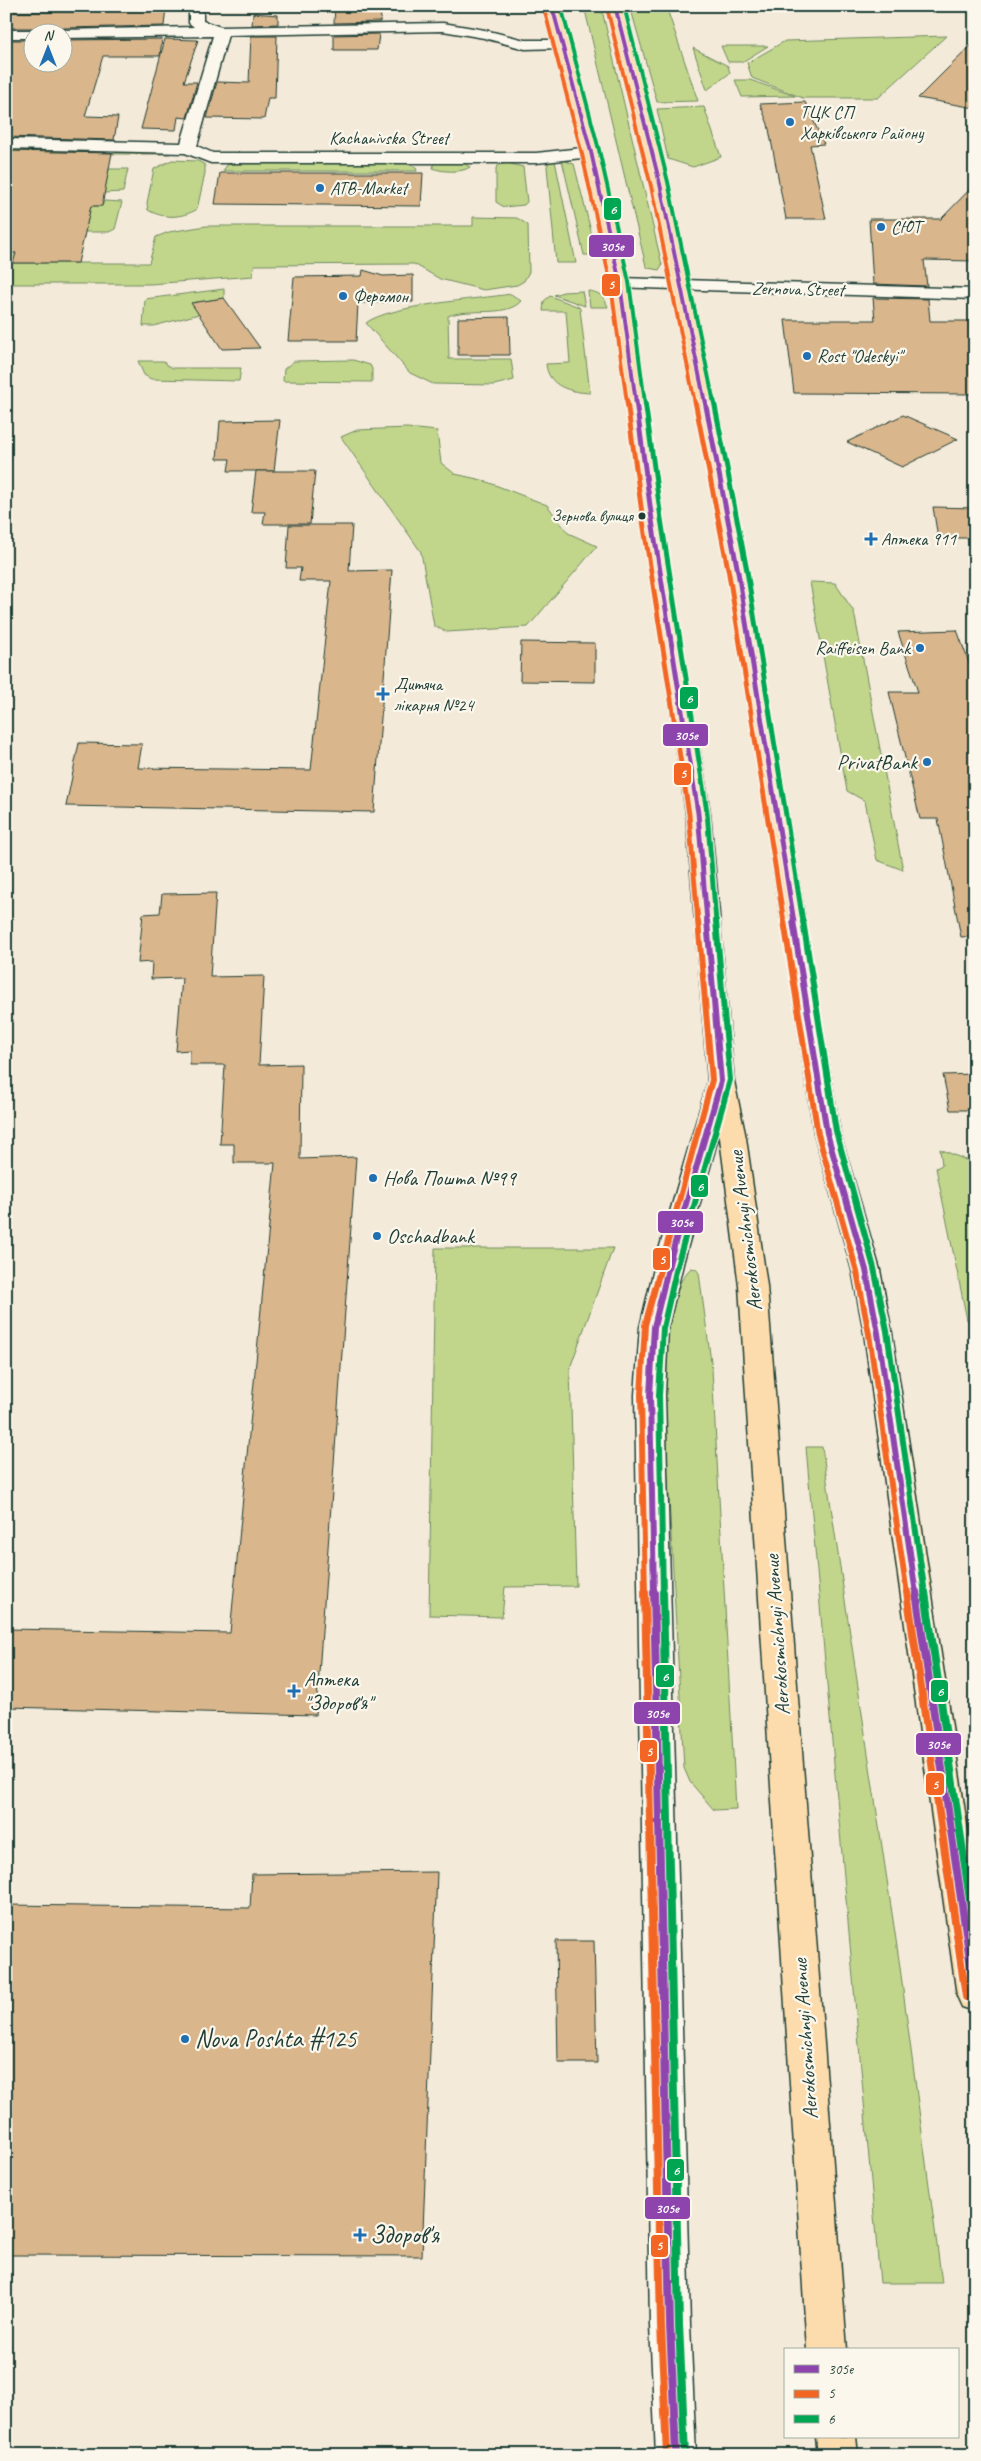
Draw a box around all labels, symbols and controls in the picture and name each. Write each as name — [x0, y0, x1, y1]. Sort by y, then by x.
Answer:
north arrow — [22, 22, 72, 72]
text: N — [44, 27, 55, 44]
place label: ТЦК СП Харківського Району — [800, 101, 925, 144]
marker: ТЦК СП Харківського Району — [784, 116, 796, 128]
street label: Kachanivska Street — [329, 127, 452, 149]
place label: ATB-Market — [330, 177, 410, 199]
marker: ATB-Market — [314, 182, 326, 194]
line badge: 6 — [603, 197, 622, 221]
text: 6 — [610, 201, 618, 218]
place label: СЮТ — [891, 216, 926, 238]
marker: СЮТ — [875, 221, 887, 233]
line badge: 305e — [588, 234, 635, 258]
text: 305e — [600, 238, 625, 255]
line badge: 5 — [601, 273, 621, 297]
text: 5 — [608, 276, 616, 293]
street label: Zernova Street — [752, 277, 847, 301]
place label: Феромон — [353, 285, 410, 307]
marker: Феромон — [337, 290, 349, 302]
place label: Rost "Odeskyi" — [817, 345, 906, 367]
marker: Rost "Odeskyi" — [801, 350, 813, 362]
place label: Зернова вулиця — [552, 506, 635, 526]
marker: Зернова вулиця — [637, 511, 647, 521]
place label: Аптека 911 — [881, 528, 957, 550]
marker: Аптека 911 — [865, 533, 877, 545]
place label: Raiffeisen Bank — [815, 637, 911, 659]
marker: Raiffeisen Bank — [914, 642, 926, 654]
place label: Дитяча лікарня №24 — [394, 673, 475, 716]
line badge: 6 — [679, 686, 699, 710]
marker: Дитяча лікарня №24 — [376, 687, 390, 701]
text: 6 — [686, 690, 694, 707]
line badge: 305e — [662, 723, 709, 747]
text: 305e — [674, 727, 699, 744]
place label: PrivatBank — [837, 749, 918, 775]
marker: PrivatBank — [921, 756, 933, 768]
line badge: 5 — [673, 762, 692, 786]
text: 5 — [680, 765, 688, 782]
street label: Aerokosmichnyi Avenue — [722, 1148, 768, 1312]
place label: Нова Пошта №99 — [383, 1165, 517, 1191]
marker: Нова Пошта №99 — [367, 1172, 379, 1184]
line badge: 6 — [690, 1174, 709, 1198]
text: 6 — [697, 1178, 705, 1195]
line badge: 305e — [657, 1210, 704, 1234]
text: 305e — [669, 1214, 694, 1231]
place label: Oschadbank — [387, 1223, 476, 1249]
marker: Oschadbank — [371, 1230, 383, 1242]
line badge: 5 — [652, 1247, 671, 1271]
text: 5 — [659, 1251, 667, 1268]
street label: Aerokosmichnyi Avenue — [758, 1553, 796, 1716]
line badge: 6 — [655, 1664, 675, 1688]
place label: Аптека "Здоров'я" — [304, 1666, 376, 1716]
text: 6 — [662, 1668, 670, 1685]
line badge: 6 — [930, 1679, 949, 1703]
text: 6 — [937, 1683, 945, 1700]
marker: Аптека "Здоров'я" — [288, 1685, 300, 1697]
line badge: 305e — [633, 1701, 681, 1725]
text: 305e — [645, 1705, 670, 1722]
line badge: 305e — [915, 1732, 962, 1756]
text: 305e — [926, 1736, 951, 1753]
line badge: 5 — [639, 1739, 658, 1763]
text: 5 — [646, 1743, 654, 1760]
line badge: 5 — [925, 1772, 945, 1796]
text: 5 — [932, 1776, 940, 1793]
street label: Aerokosmichnyi Avenue — [786, 1957, 824, 2120]
place label: Nova Poshta #125 — [195, 2023, 358, 2055]
marker: Nova Poshta #125 — [179, 2033, 191, 2045]
line badge: 6 — [666, 2158, 685, 2182]
text: 6 — [673, 2162, 681, 2179]
line badge: 305e — [644, 2196, 691, 2220]
text: 305e — [655, 2200, 680, 2217]
place label: Здоров'я — [370, 2219, 440, 2251]
marker: Здоров'я — [354, 2229, 366, 2241]
line badge: 5 — [650, 2234, 669, 2258]
text: 5 — [656, 2237, 664, 2254]
legend — [784, 2348, 958, 2438]
text: 305e — [828, 2360, 854, 2379]
text: 5 — [828, 2384, 836, 2403]
text: 6 — [828, 2410, 836, 2429]

